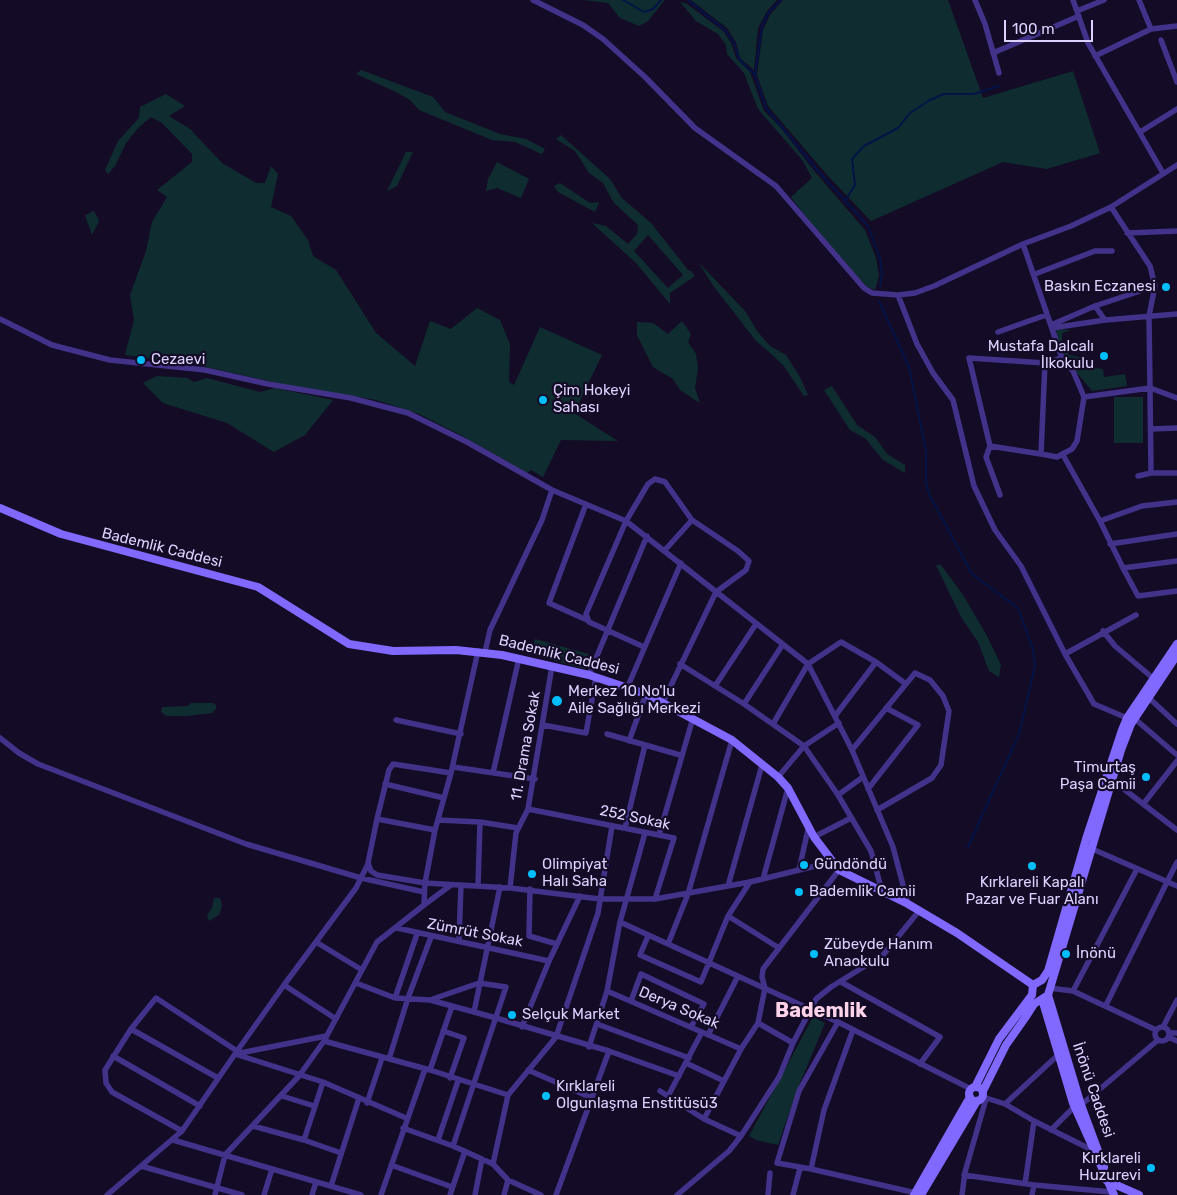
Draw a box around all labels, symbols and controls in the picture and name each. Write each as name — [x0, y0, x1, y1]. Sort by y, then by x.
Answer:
scale bar — [1007, 10, 1096, 42]
text: 100 m — [1012, 20, 1054, 38]
place label: Baskın Eczanesi — [1044, 278, 1156, 296]
marker: Baskın Eczanesi — [1160, 281, 1172, 293]
place label: Mustafa Dalcalı İlkokulu — [988, 338, 1094, 373]
marker: Mustafa Dalcalı İlkokulu — [1098, 350, 1110, 362]
place label: Cezaevi — [151, 351, 205, 369]
marker: Cezaevi — [135, 354, 147, 366]
place label: Çim Hokeyi Sahası — [553, 382, 630, 417]
marker: Çim Hokeyi Sahası — [537, 394, 549, 406]
street label: Bademlik Caddesi — [100, 524, 224, 572]
street label: Bademlik Caddesi — [497, 631, 621, 679]
place label: Merkez 10 No'lu Aile Sağlığı Merkezi — [568, 683, 701, 718]
street label: 11. Drama Sokak — [507, 690, 545, 802]
marker: Merkez 10 No'lu Aile Sağlığı Merkezi — [550, 694, 564, 708]
place label: Timurtaş Paşa Camii — [1060, 759, 1136, 794]
marker: Timurtaş Paşa Camii — [1140, 771, 1152, 783]
street label: 252 Sokak — [598, 802, 672, 834]
place label: Olimpiyat Halı Saha — [542, 856, 607, 891]
place label: Gündöndü — [814, 856, 887, 874]
marker: Gündöndü — [798, 859, 810, 871]
marker: Kırklareli Kapalı Pazar ve Fuar Alanı — [1026, 860, 1038, 872]
marker: Olimpiyat Halı Saha — [526, 868, 538, 880]
place label: Kırklareli Kapalı Pazar ve Fuar Alanı — [965, 874, 1099, 909]
place label: Bademlik Camii — [809, 883, 916, 901]
marker: Bademlik Camii — [793, 886, 805, 898]
street label: Zümrüt Sokak — [426, 915, 524, 951]
place label: Zübeyde Hanım Anaokulu — [824, 936, 933, 971]
place label: İnönü — [1076, 945, 1116, 963]
marker: Zübeyde Hanım Anaokulu — [808, 948, 820, 960]
marker: İnönü — [1060, 948, 1072, 960]
street label: Derya Sokak — [636, 983, 722, 1033]
district label: Bademlik — [775, 999, 867, 1023]
place label: Selçuk Market — [522, 1006, 620, 1024]
marker: Selçuk Market — [506, 1009, 518, 1021]
street label: İnönü Caddesi — [1068, 1040, 1118, 1140]
place label: Kırklareli Olgunlaşma Enstitüsü3 — [556, 1078, 718, 1113]
marker: Kırklareli Olgunlaşma Enstitüsü3 — [540, 1090, 552, 1102]
place label: Kırklareli Huzurevi — [1079, 1150, 1141, 1185]
marker: Kırklareli Huzurevi — [1145, 1162, 1157, 1174]

